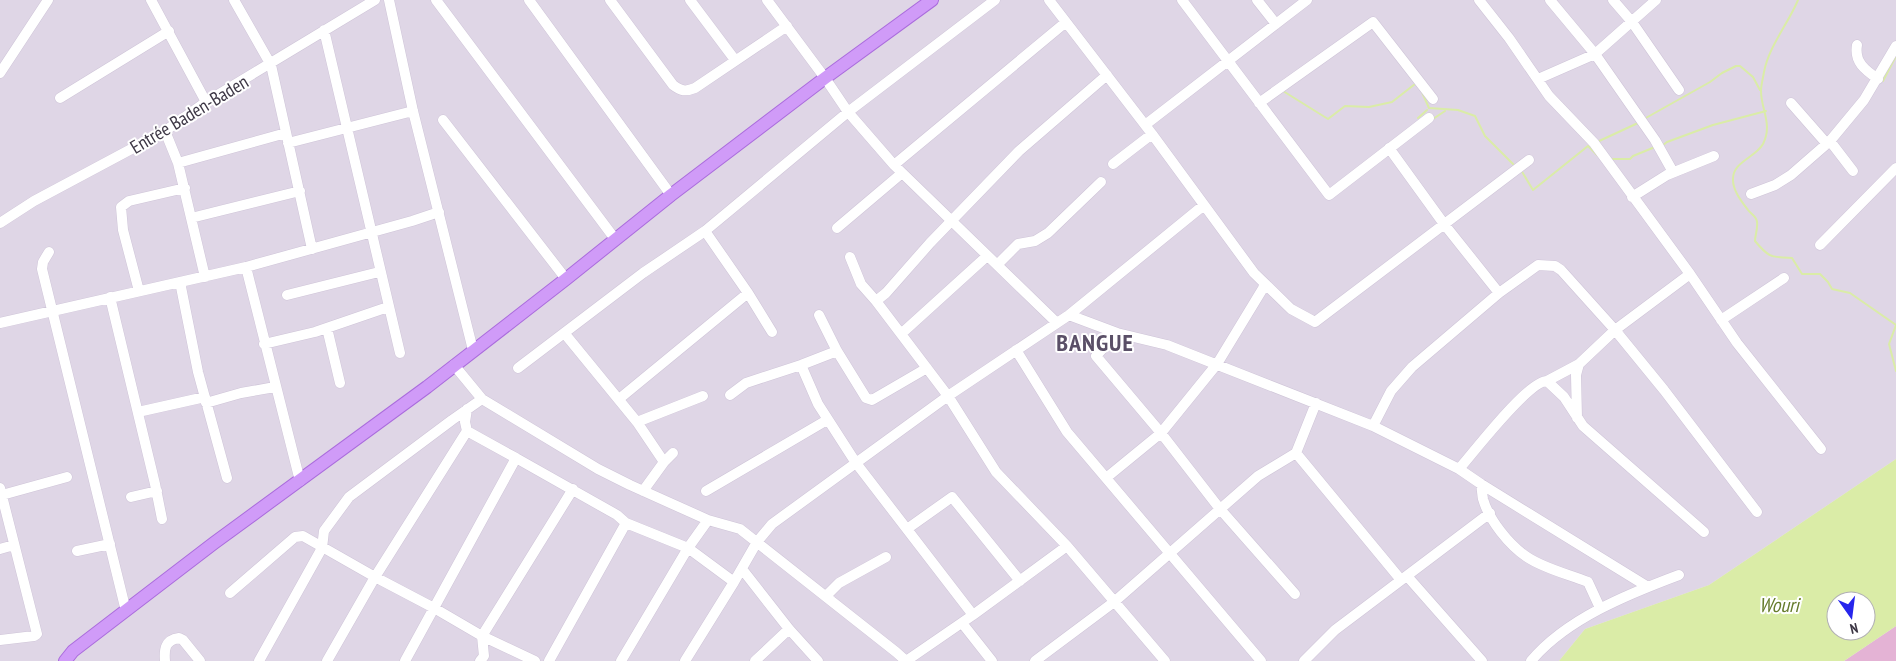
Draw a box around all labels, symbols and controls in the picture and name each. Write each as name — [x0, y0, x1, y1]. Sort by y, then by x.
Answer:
street label: Entrée Baden-Baden — [125, 69, 253, 159]
district label: BANGUE — [1056, 327, 1134, 358]
north arrow — [1826, 591, 1876, 641]
water label: Wouri — [1759, 592, 1802, 618]
text: N — [1848, 619, 1860, 638]

